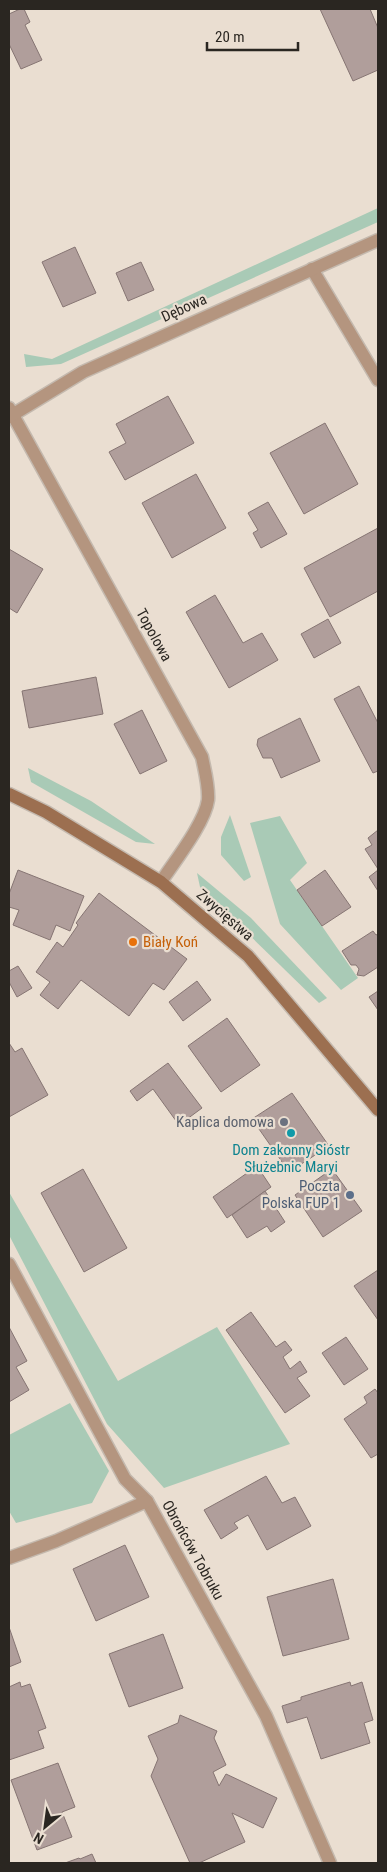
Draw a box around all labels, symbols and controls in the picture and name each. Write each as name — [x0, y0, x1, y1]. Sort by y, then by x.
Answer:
scale bar — [207, 20, 298, 52]
text: 20 m — [215, 28, 245, 46]
street label: Dębowa — [159, 290, 209, 326]
street label: Topolowa — [132, 606, 176, 664]
street label: Zwycięstwa — [193, 886, 257, 944]
place label: Biały Koń — [143, 933, 198, 951]
marker: Biały Koń — [127, 936, 139, 948]
place label: Kaplica domowa — [176, 1113, 274, 1131]
marker: Kaplica domowa — [278, 1116, 290, 1128]
marker: Dom zakonny Sióstr Służebnic Maryi — [285, 1127, 297, 1139]
place label: Dom zakonny Sióstr Służebnic Maryi — [232, 1141, 350, 1176]
place label: Poczta Polska FUP 1 — [262, 1177, 340, 1212]
marker: Poczta Polska FUP 1 — [344, 1189, 356, 1201]
street label: Obrońców Tobruku — [158, 1497, 228, 1603]
north arrow — [20, 1802, 70, 1852]
text: N — [31, 1829, 46, 1847]

